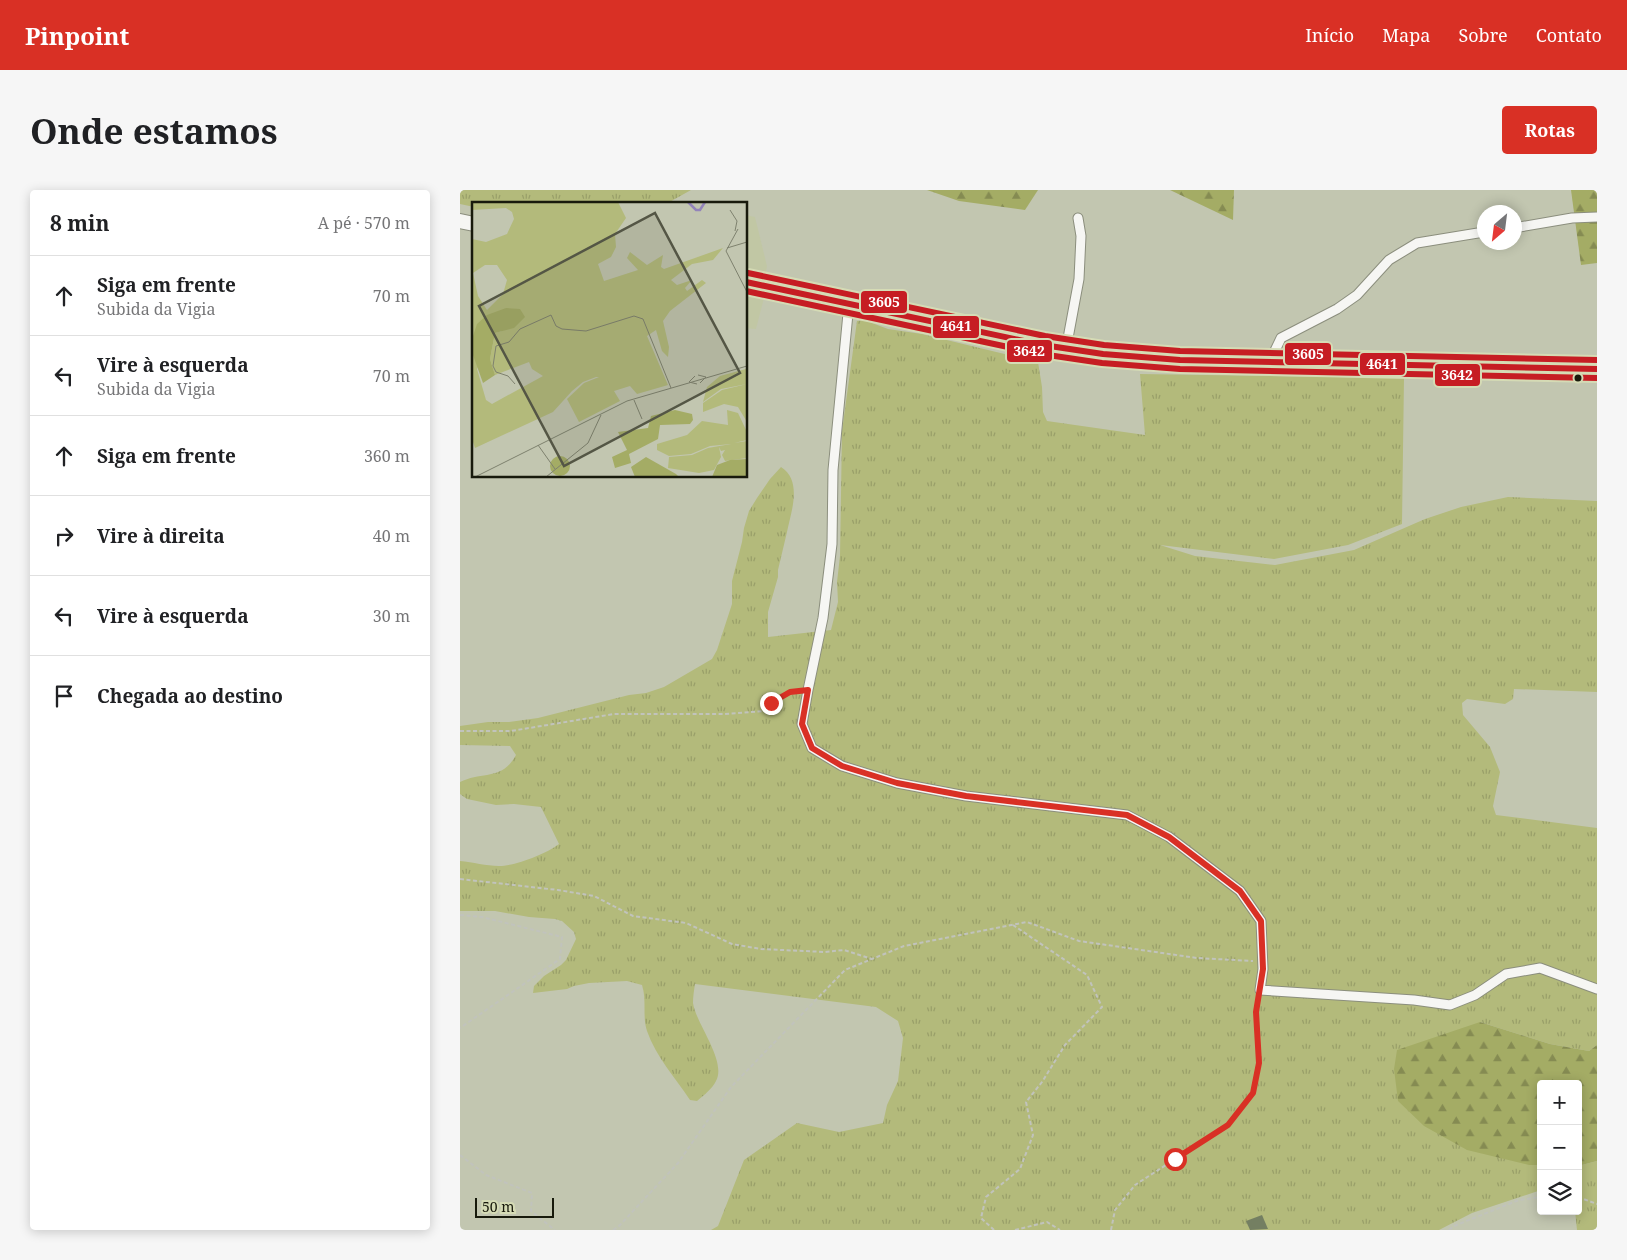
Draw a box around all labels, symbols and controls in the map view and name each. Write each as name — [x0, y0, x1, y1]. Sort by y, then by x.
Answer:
text: Pinpoint — [25, 19, 129, 52]
text: Início — [1305, 23, 1354, 47]
text: Mapa — [1382, 23, 1430, 47]
text: Sobre — [1458, 23, 1508, 47]
text: Contato — [1536, 23, 1602, 47]
button: Rotas — [1502, 106, 1597, 154]
text: Onde estamos — [30, 107, 278, 154]
inset map — [472, 202, 748, 478]
north arrow — [1477, 205, 1522, 250]
text: 8 min — [50, 209, 109, 237]
text: A pé · 570 m — [318, 212, 410, 234]
text: Siga em frente — [97, 272, 236, 298]
icon: ahead — [50, 282, 78, 310]
text: 70 m — [373, 285, 410, 307]
line badge: 3605 — [860, 290, 908, 314]
text: 3605 — [868, 292, 900, 311]
text: Subida da Vigia — [97, 298, 215, 320]
line badge: 4641 — [932, 315, 980, 339]
text: 4641 — [940, 316, 972, 335]
line badge: 3642 — [1006, 339, 1053, 363]
text: 3642 — [1013, 341, 1045, 360]
line badge: 3605 — [1284, 342, 1332, 366]
text: 3605 — [1292, 344, 1324, 363]
text: Vire à esquerda — [97, 352, 249, 378]
line badge: 4641 — [1359, 352, 1406, 376]
text: 4641 — [1366, 354, 1398, 373]
icon: left — [50, 362, 78, 390]
line badge: 3642 — [1434, 363, 1481, 387]
text: 70 m — [373, 365, 410, 387]
text: 3642 — [1441, 365, 1473, 384]
unlabelled marker — [1573, 373, 1583, 383]
text: Subida da Vigia — [97, 378, 215, 400]
icon: ahead — [50, 442, 78, 470]
text: Siga em frente — [97, 443, 236, 469]
text: 360 m — [364, 445, 410, 467]
icon: right — [50, 522, 78, 550]
text: Vire à direita — [97, 523, 225, 549]
text: 40 m — [373, 525, 410, 547]
icon: left — [50, 602, 78, 630]
text: Vire à esquerda — [97, 603, 249, 629]
text: 30 m — [373, 605, 410, 627]
icon: arrive — [50, 682, 78, 710]
text: Chegada ao destino — [97, 683, 283, 709]
route end — [760, 692, 783, 715]
map controls — [1537, 1080, 1582, 1215]
button: + — [1537, 1080, 1582, 1125]
button: − — [1537, 1125, 1582, 1170]
route start — [1164, 1148, 1187, 1171]
button: layers — [1537, 1170, 1582, 1215]
scale bar — [475, 1195, 554, 1218]
text: 50 m — [482, 1197, 515, 1216]

